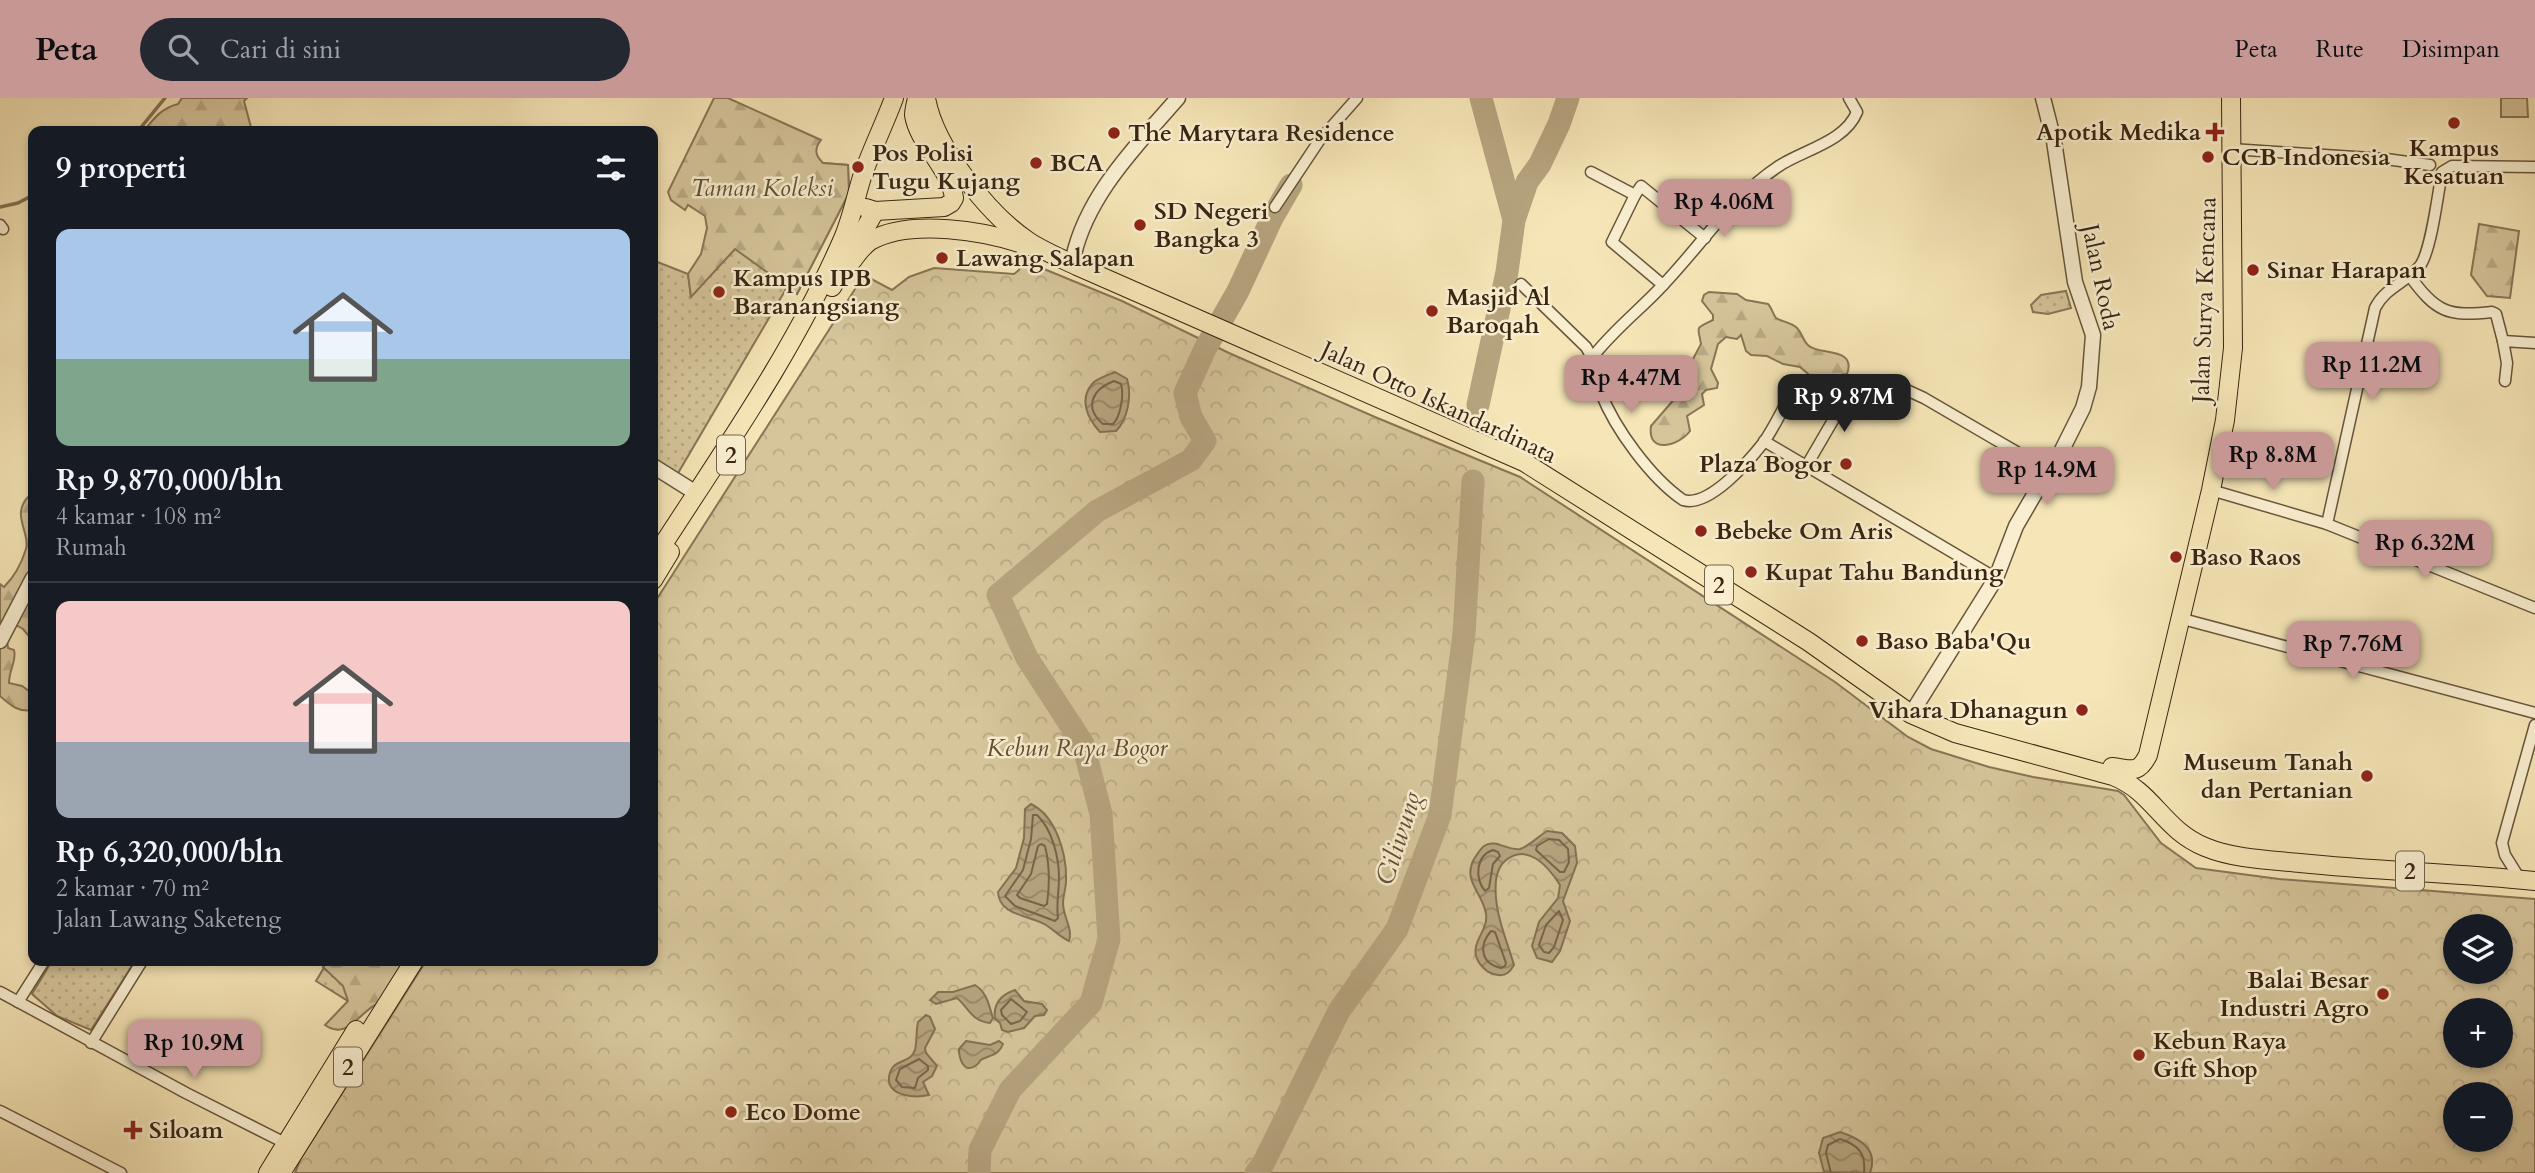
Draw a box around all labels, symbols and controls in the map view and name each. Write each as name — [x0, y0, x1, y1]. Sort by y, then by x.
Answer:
search box — [140, 18, 630, 81]
text: Peta — [35, 27, 98, 72]
icon: search — [164, 30, 202, 68]
text: Cari di sini — [220, 32, 341, 67]
text: Peta — [2235, 33, 2278, 66]
text: Rute — [2316, 33, 2364, 66]
text: Disimpan — [2402, 33, 2500, 66]
marker: Kampus Kesatuan — [2446, 115, 2462, 131]
place label: Apotik Medika — [2036, 116, 2201, 149]
place label: The Marytara Residence — [1128, 117, 1395, 150]
marker: Apotik Medika — [2207, 124, 2223, 140]
marker: The Marytara Residence — [1106, 125, 1122, 141]
place label: Kampus Kesatuan — [2403, 132, 2505, 193]
place label: Pos Polisi Tugu Kujang — [872, 137, 1021, 198]
place label: CCB Indonesia — [2222, 141, 2390, 174]
place label: BCA — [1050, 147, 1103, 180]
text: 9 properti — [56, 148, 187, 189]
icon: filters — [592, 149, 630, 187]
marker: CCB Indonesia — [2200, 149, 2216, 165]
marker: BCA — [1028, 155, 1044, 171]
marker: Pos Polisi Tugu Kujang — [850, 159, 866, 175]
park label: Taman Koleksi — [691, 172, 833, 205]
pin: Rp 4.06M — [1652, 180, 1796, 239]
text: Rp 4.06M — [1674, 186, 1774, 217]
place label: SD Negeri Bangka 3 — [1154, 195, 1269, 256]
street label: Jalan Surya Kencana — [2184, 196, 2225, 407]
marker: SD Negeri Bangka 3 — [1132, 217, 1148, 233]
street label: Jalan Roda — [2073, 218, 2128, 334]
place label: Lawang Salapan — [956, 242, 1135, 275]
marker: Lawang Salapan — [934, 250, 950, 266]
place label: Sinar Harapan — [2267, 254, 2427, 287]
place label: Kampus IPB Baranangsiang — [733, 262, 900, 323]
marker: Sinar Harapan — [2245, 262, 2261, 278]
icon: home — [280, 274, 406, 400]
place label: Masjid Al Baroqah — [1446, 281, 1550, 342]
marker: Kampus IPB Baranangsiang — [711, 284, 727, 300]
marker: Masjid Al Baroqah — [1424, 303, 1440, 319]
street label: Jalan Otto Iskandardinata — [1313, 332, 1563, 472]
pin: Rp 11.2M — [2300, 342, 2444, 402]
text: Rp 11.2M — [2322, 349, 2422, 380]
pin: Rp 4.47M — [1559, 356, 1703, 415]
text: Rp 4.47M — [1581, 362, 1681, 393]
pin: Rp 9.87M — [1772, 374, 1916, 434]
text: Rp 9.87M — [1794, 381, 1894, 412]
pin: Rp 8.8M — [2208, 432, 2338, 492]
road number: 2 — [717, 436, 745, 474]
text: Rp 8.8M — [2229, 439, 2317, 470]
place label: Plaza Bogor — [1699, 448, 1832, 481]
pin: Rp 14.9M — [1975, 448, 2119, 507]
text: Rp 14.9M — [1997, 454, 2097, 485]
marker: Plaza Bogor — [1838, 456, 1854, 472]
text: Rp 9,870,000/bln — [56, 460, 283, 501]
text: 4 kamar · 108 m² — [56, 501, 221, 532]
place label: Bebeke Om Aris — [1715, 515, 1893, 548]
pin: Rp 6.32M — [2353, 520, 2497, 580]
marker: Bebeke Om Aris — [1693, 523, 1709, 539]
text: Rp 6.32M — [2375, 527, 2475, 558]
text: Rumah — [56, 532, 127, 563]
place label: Baso Raos — [2190, 541, 2301, 574]
marker: Baso Raos — [2168, 549, 2184, 565]
place label: Kupat Tahu Bandung — [1765, 556, 2004, 589]
marker: Kupat Tahu Bandung — [1743, 564, 1759, 580]
road number: 2 — [1705, 565, 1733, 604]
pin: Rp 7.76M — [2281, 622, 2425, 681]
place label: Baso Baba'Qu — [1876, 625, 2031, 658]
text: Rp 7.76M — [2303, 628, 2403, 659]
marker: Baso Baba'Qu — [1854, 633, 1870, 649]
icon: home — [280, 646, 406, 772]
place label: Vihara Dhanagun — [1868, 694, 2069, 727]
marker: Vihara Dhanagun — [2074, 702, 2090, 718]
park label: Kebun Raya Bogor — [987, 732, 1169, 765]
place label: Museum Tanah dan Pertanian — [2183, 746, 2354, 807]
marker: Museum Tanah dan Pertanian — [2359, 768, 2375, 784]
water label: Ciliwung — [1367, 787, 1430, 889]
text: Rp 6,320,000/bln — [56, 832, 283, 873]
road number: 2 — [2396, 852, 2424, 890]
text: 2 kamar · 70 m² — [56, 873, 209, 904]
text: Jalan Lawang Saketeng — [56, 904, 281, 935]
map controls — [2443, 914, 2513, 1152]
button: layers — [2443, 914, 2513, 984]
place label: Balai Besar Industri Agro — [2220, 964, 2369, 1025]
marker: Balai Besar Industri Agro — [2375, 986, 2391, 1002]
button: + — [2443, 998, 2513, 1068]
pin: Rp 10.9M — [122, 1020, 266, 1080]
place label: Kebun Raya Gift Shop — [2153, 1025, 2287, 1086]
text: Rp 10.9M — [144, 1027, 244, 1058]
marker: Kebun Raya Gift Shop — [2131, 1047, 2147, 1063]
road number: 2 — [334, 1048, 362, 1086]
button: − — [2443, 1082, 2513, 1152]
place label: Eco Dome — [745, 1096, 861, 1129]
marker: Eco Dome — [723, 1104, 739, 1120]
place label: Siloam — [149, 1114, 224, 1147]
marker: Siloam — [123, 1120, 143, 1140]

